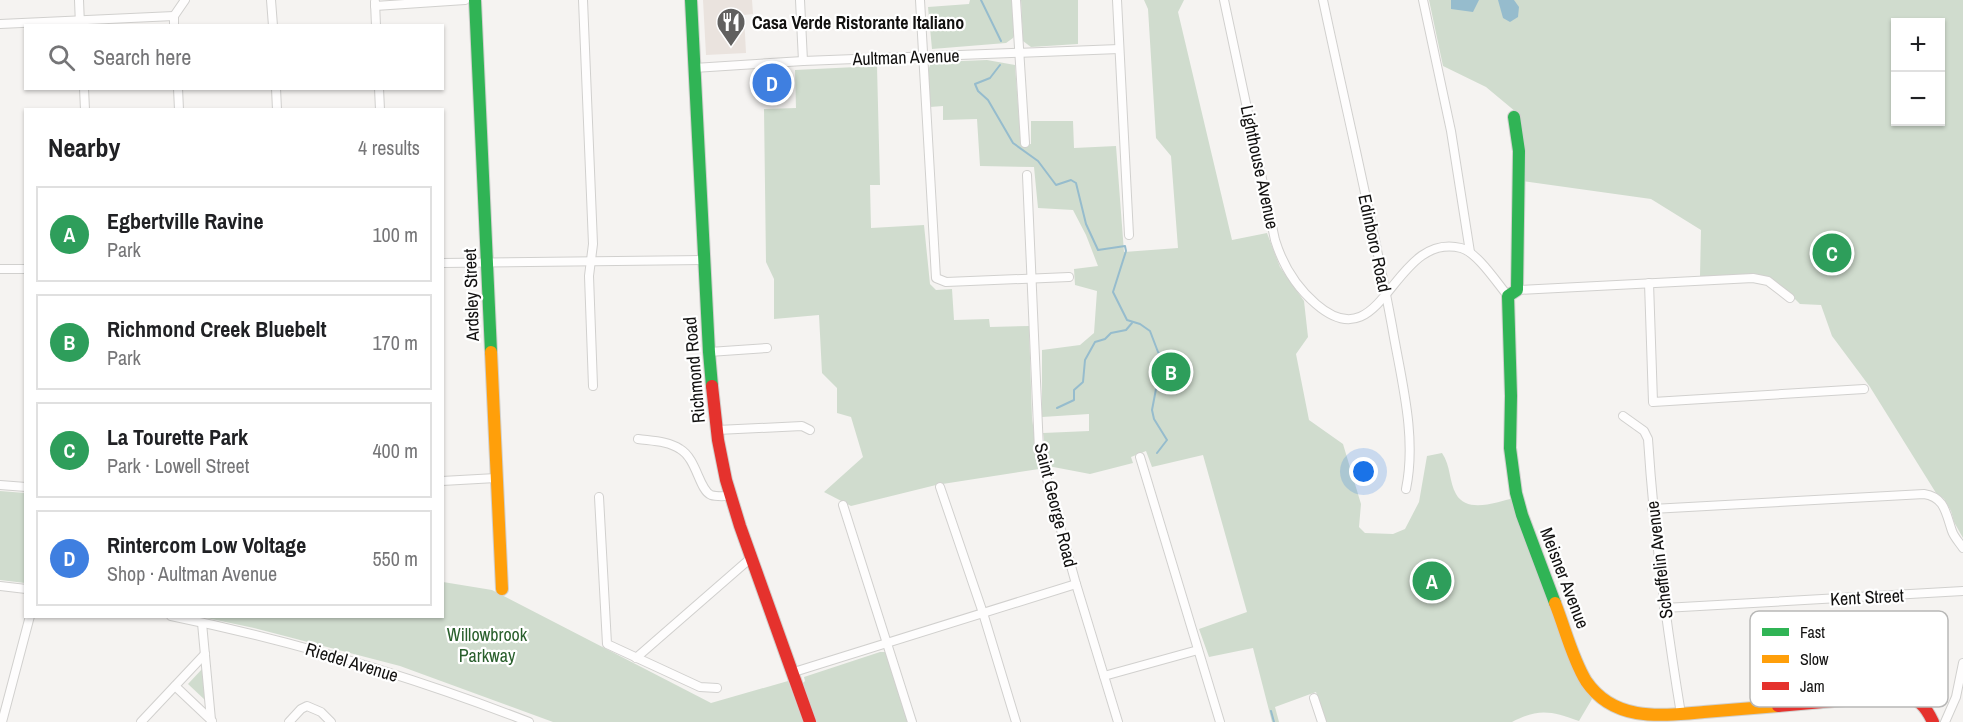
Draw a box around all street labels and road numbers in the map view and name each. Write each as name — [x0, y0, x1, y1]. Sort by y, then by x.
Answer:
street label: Aultman Avenue — [851, 43, 960, 71]
street label: Lighthouse Avenue — [1235, 103, 1285, 231]
street label: Edinboro Road — [1352, 192, 1398, 294]
street label: Ardsley Street — [457, 248, 485, 343]
street label: Richmond Road — [677, 316, 711, 424]
street label: Saint George Road — [1028, 440, 1084, 570]
street label: Scheffelin Avenue — [1639, 500, 1679, 620]
street label: Meisner Avenue — [1534, 524, 1596, 632]
street label: Kent Street — [1829, 583, 1905, 611]
street label: Riedel Avenue — [303, 636, 401, 688]

